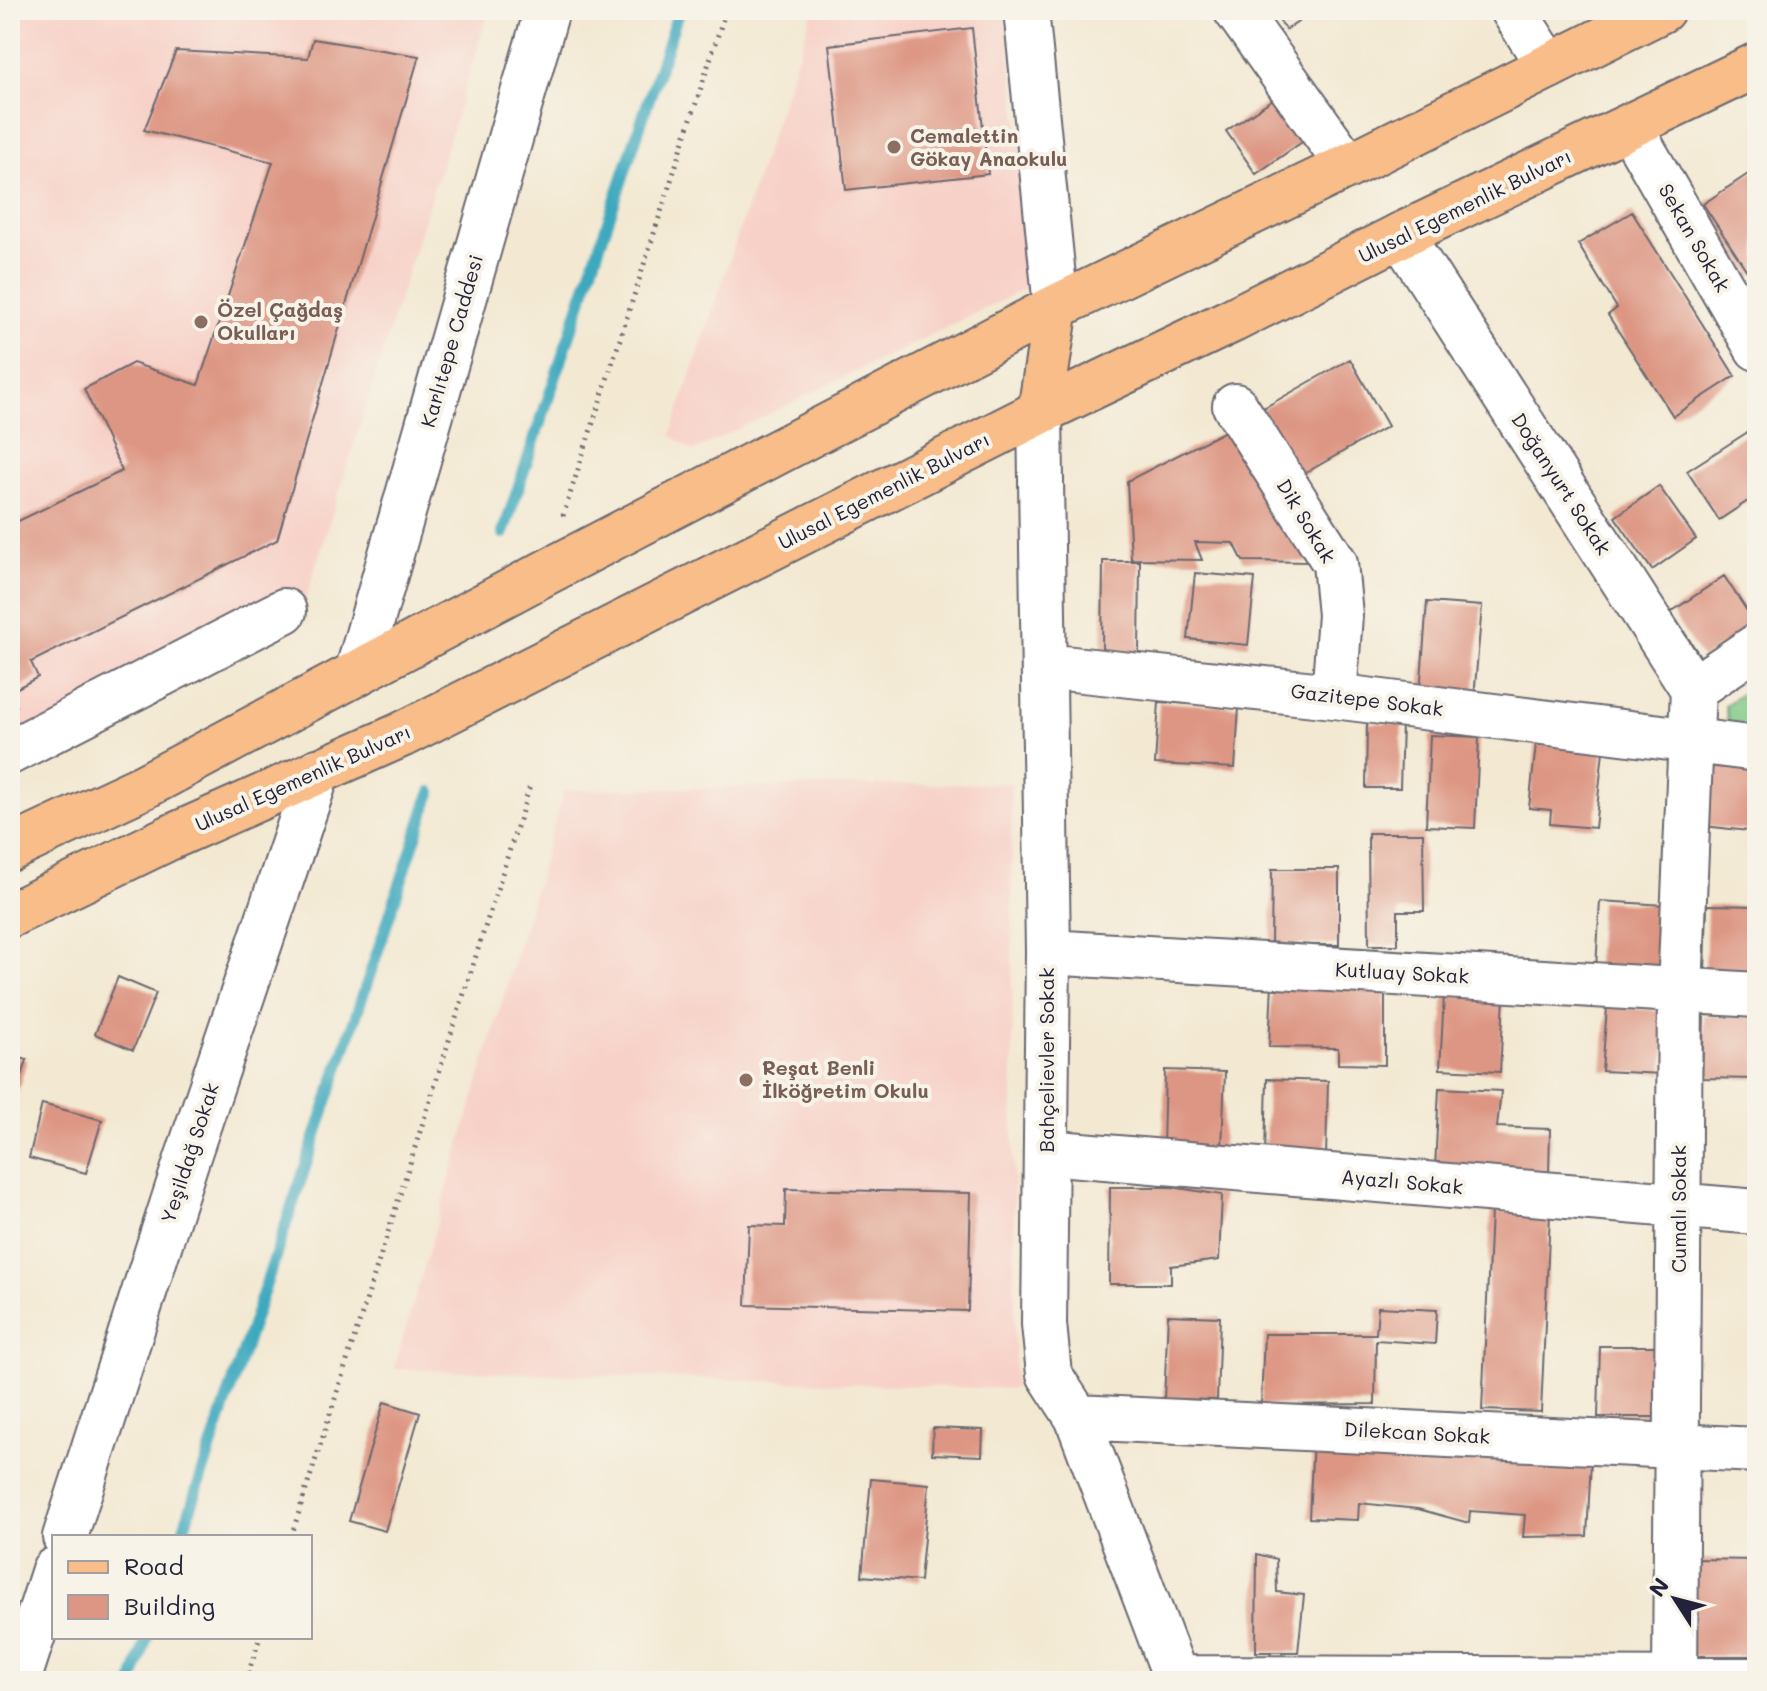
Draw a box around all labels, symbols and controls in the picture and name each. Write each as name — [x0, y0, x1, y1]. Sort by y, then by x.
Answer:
place label: Cemalettin Gökay Anaokulu — [910, 122, 1068, 171]
marker: Cemalettin Gökay Anaokulu — [885, 138, 903, 156]
street label: Ulusal Egemenlik Bulvarı — [1354, 142, 1575, 268]
street label: Sekan Sokak — [1653, 179, 1736, 296]
street label: Karlıtepe Caddesi — [414, 251, 488, 430]
place label: Özel Çağdaş Okulları — [217, 296, 343, 345]
marker: Özel Çağdaş Okulları — [192, 313, 210, 331]
street label: Doğanyurt Sokak — [1506, 408, 1617, 559]
street label: Ulusal Egemenlik Bulvarı — [774, 425, 994, 555]
street label: Dik Sokak — [1272, 474, 1342, 567]
street label: Gazitepe Sokak — [1289, 677, 1445, 721]
street label: Ulusal Egemenlik Bulvarı — [191, 718, 415, 836]
street label: Kutluay Sokak — [1334, 956, 1470, 988]
street label: Bahçelievler Sokak — [1033, 967, 1059, 1153]
place label: Reşat Benli İlköğretim Okulu — [762, 1054, 929, 1103]
marker: Reşat Benli İlköğretim Okulu — [737, 1071, 755, 1089]
street label: Yeşildağ Sokak — [154, 1079, 224, 1226]
street label: Cumalı Sokak — [1665, 1145, 1691, 1273]
street label: Ayazlı Sokak — [1340, 1163, 1464, 1199]
street label: Dilekcan Sokak — [1343, 1415, 1491, 1449]
legend — [52, 1535, 312, 1639]
text: Road — [124, 1550, 184, 1581]
north arrow — [1635, 1559, 1715, 1639]
text: N — [1642, 1572, 1675, 1602]
text: Building — [124, 1590, 215, 1621]

